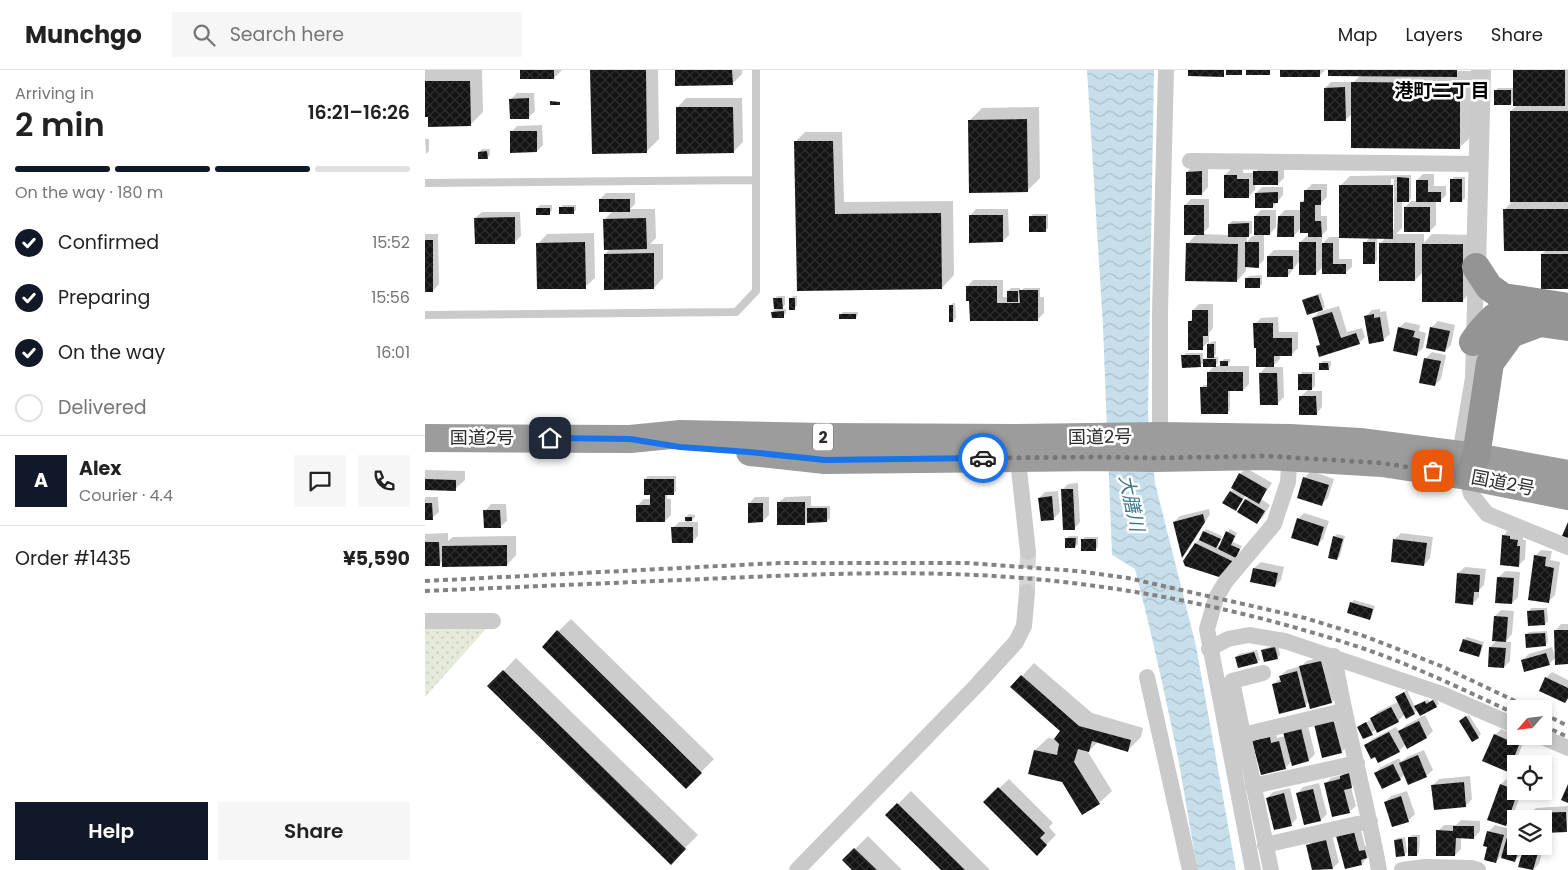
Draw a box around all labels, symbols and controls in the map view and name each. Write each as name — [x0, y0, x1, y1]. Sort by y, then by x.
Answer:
search box — [172, 12, 522, 57]
text: Munchgo — [25, 18, 142, 51]
icon: search — [190, 21, 218, 49]
text: Search here — [230, 21, 344, 48]
text: Map — [1338, 22, 1378, 47]
text: Layers — [1406, 22, 1463, 47]
text: Share — [1491, 22, 1543, 47]
district label: 港町二丁目 — [1394, 77, 1490, 104]
text: Arriving in — [15, 82, 94, 105]
text: 16:21–16:26 — [308, 99, 410, 126]
text: 2 min — [15, 102, 105, 147]
text: On the way · 180 m — [15, 181, 163, 204]
icon: check — [15, 229, 43, 257]
text: Confirmed — [58, 229, 159, 256]
text: 15:52 — [372, 231, 410, 254]
icon: check — [15, 284, 43, 312]
text: Preparing — [58, 284, 150, 311]
text: 15:56 — [371, 286, 410, 309]
icon: check — [15, 339, 43, 367]
text: On the way — [58, 339, 165, 366]
text: 16:01 — [376, 341, 410, 364]
text: Delivered — [58, 394, 147, 421]
pin — [529, 417, 571, 459]
street label: 国道2号 — [1068, 423, 1132, 450]
icon: home — [536, 424, 564, 452]
road number: 2 — [813, 424, 833, 451]
street label: 国道2号 — [450, 425, 514, 450]
courier — [958, 433, 1008, 483]
icon: car — [969, 444, 997, 472]
pin — [1412, 450, 1454, 492]
text: Alex — [79, 455, 121, 482]
button: chat — [294, 455, 346, 507]
button: phone — [358, 455, 410, 507]
icon: bag — [1419, 457, 1447, 485]
street label: 国道2号 — [1469, 464, 1537, 501]
text: A — [34, 467, 48, 494]
water label: 大膳川 — [1112, 472, 1151, 536]
text: Courier · 4.4 — [79, 484, 173, 507]
text: Order #1435 — [15, 545, 131, 572]
text: ¥5,590 — [343, 545, 410, 572]
north arrow — [1507, 700, 1553, 745]
map controls — [1507, 700, 1552, 855]
button: locate — [1507, 755, 1552, 800]
button: Help — [15, 802, 208, 860]
button: Share — [218, 802, 410, 860]
button: layers — [1507, 810, 1552, 855]

